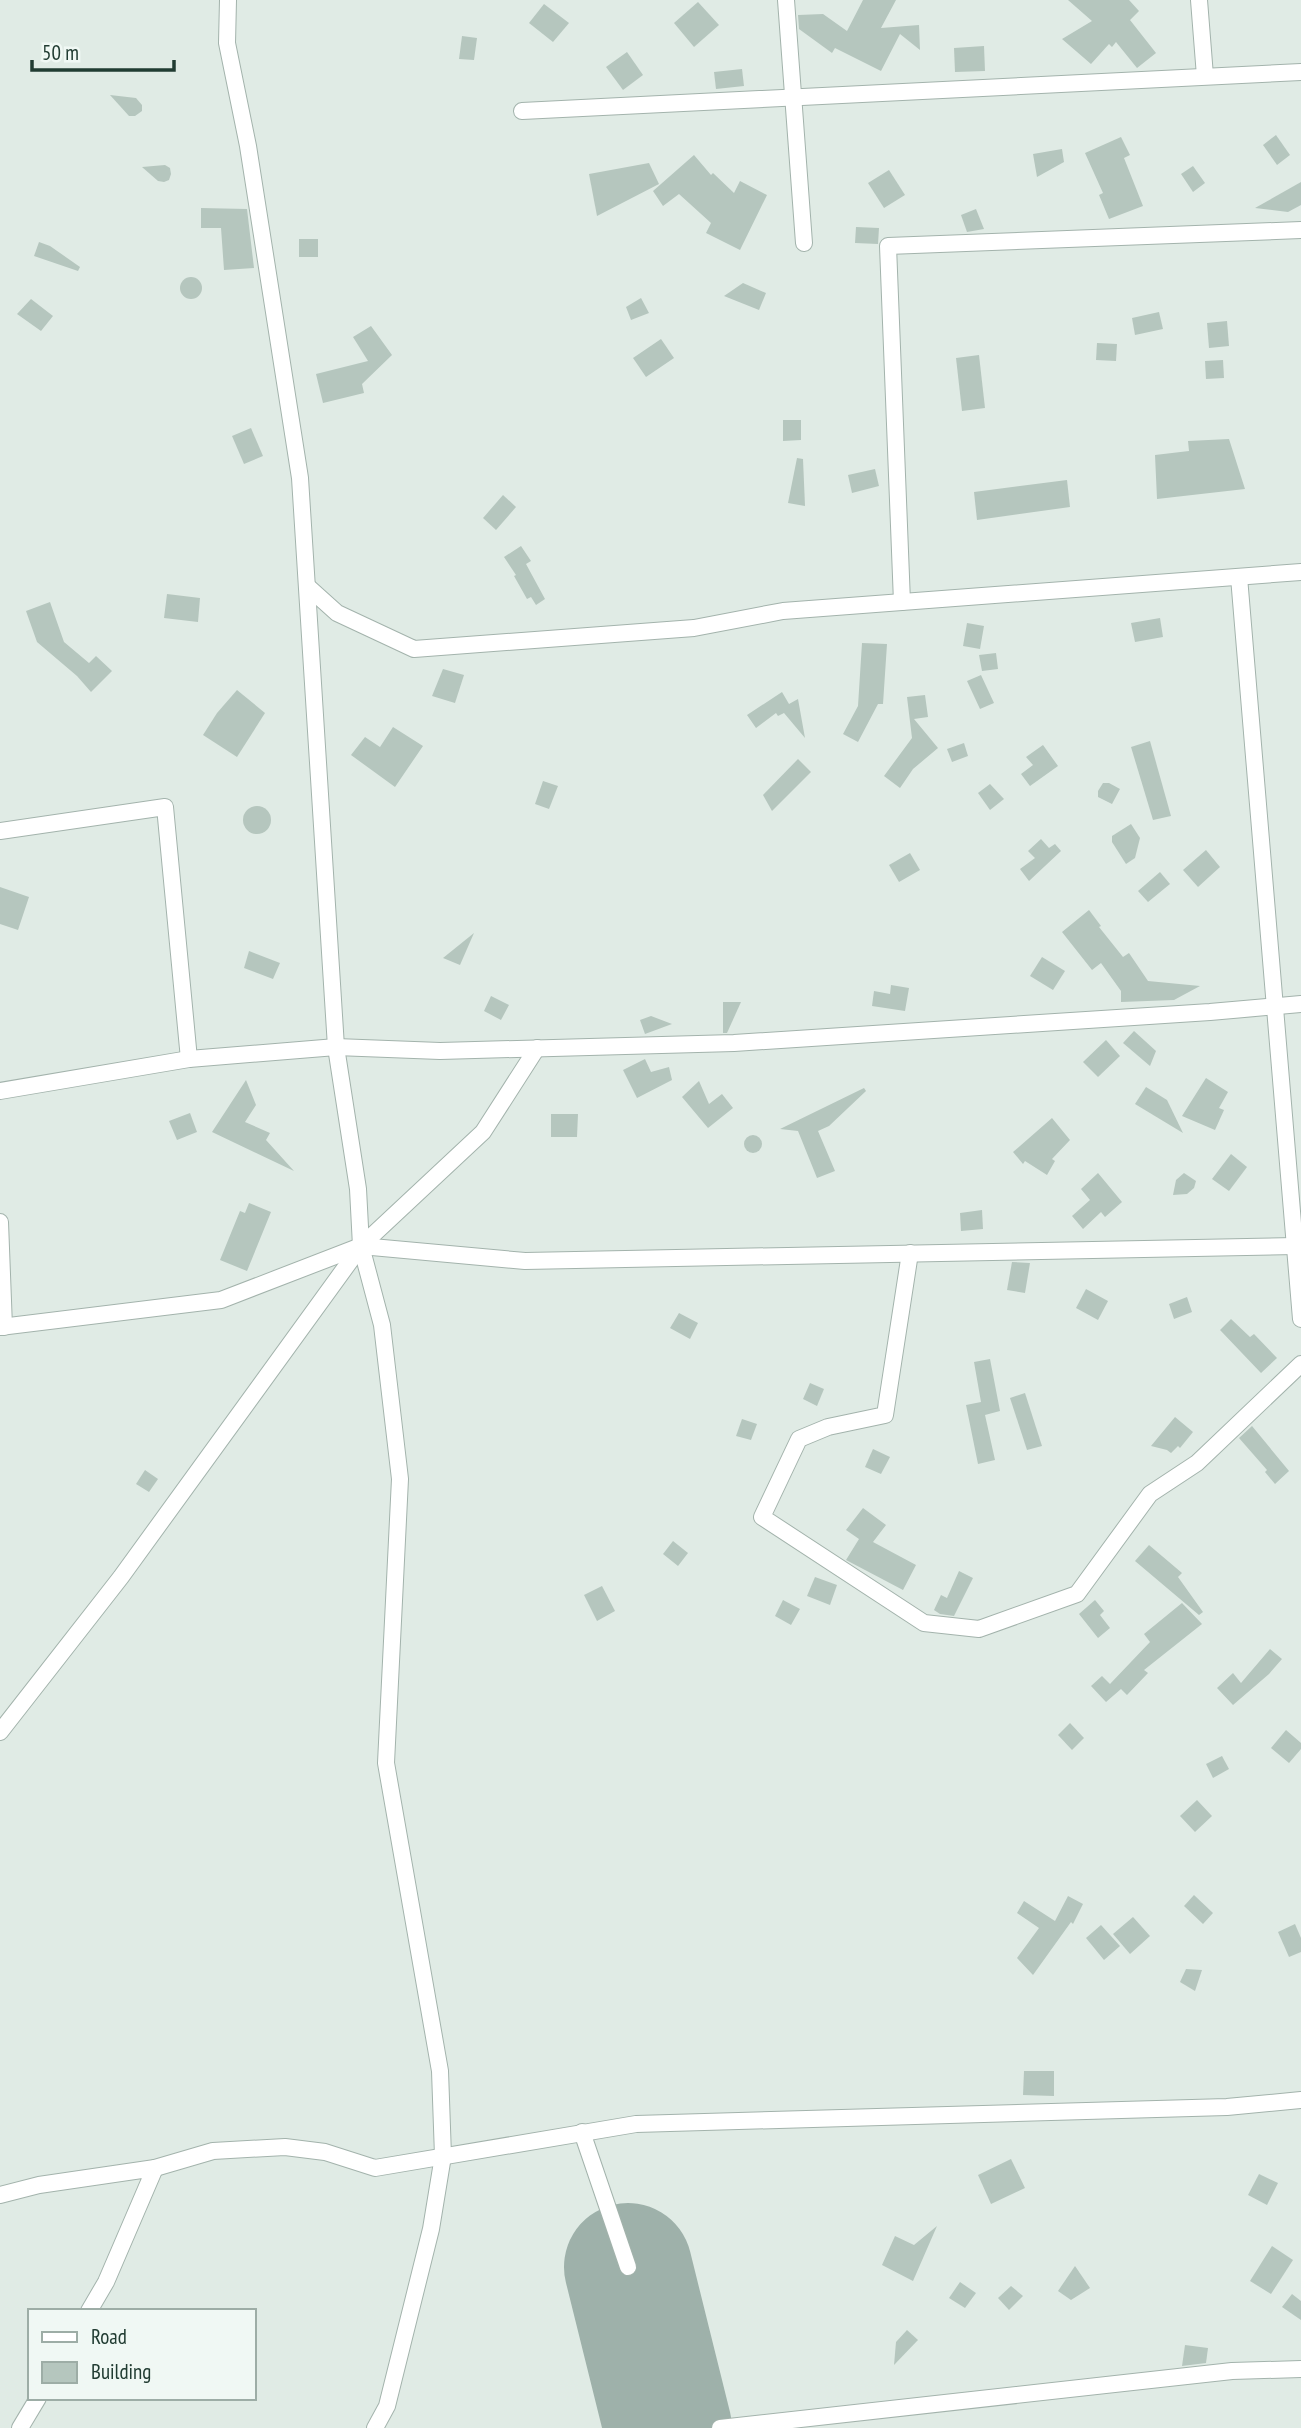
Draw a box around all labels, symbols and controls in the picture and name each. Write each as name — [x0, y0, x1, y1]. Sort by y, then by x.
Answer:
scale bar — [32, 28, 173, 72]
text: 50 m — [42, 39, 79, 66]
legend — [28, 2309, 256, 2400]
text: Road — [91, 2323, 127, 2350]
text: Building — [91, 2358, 151, 2385]

